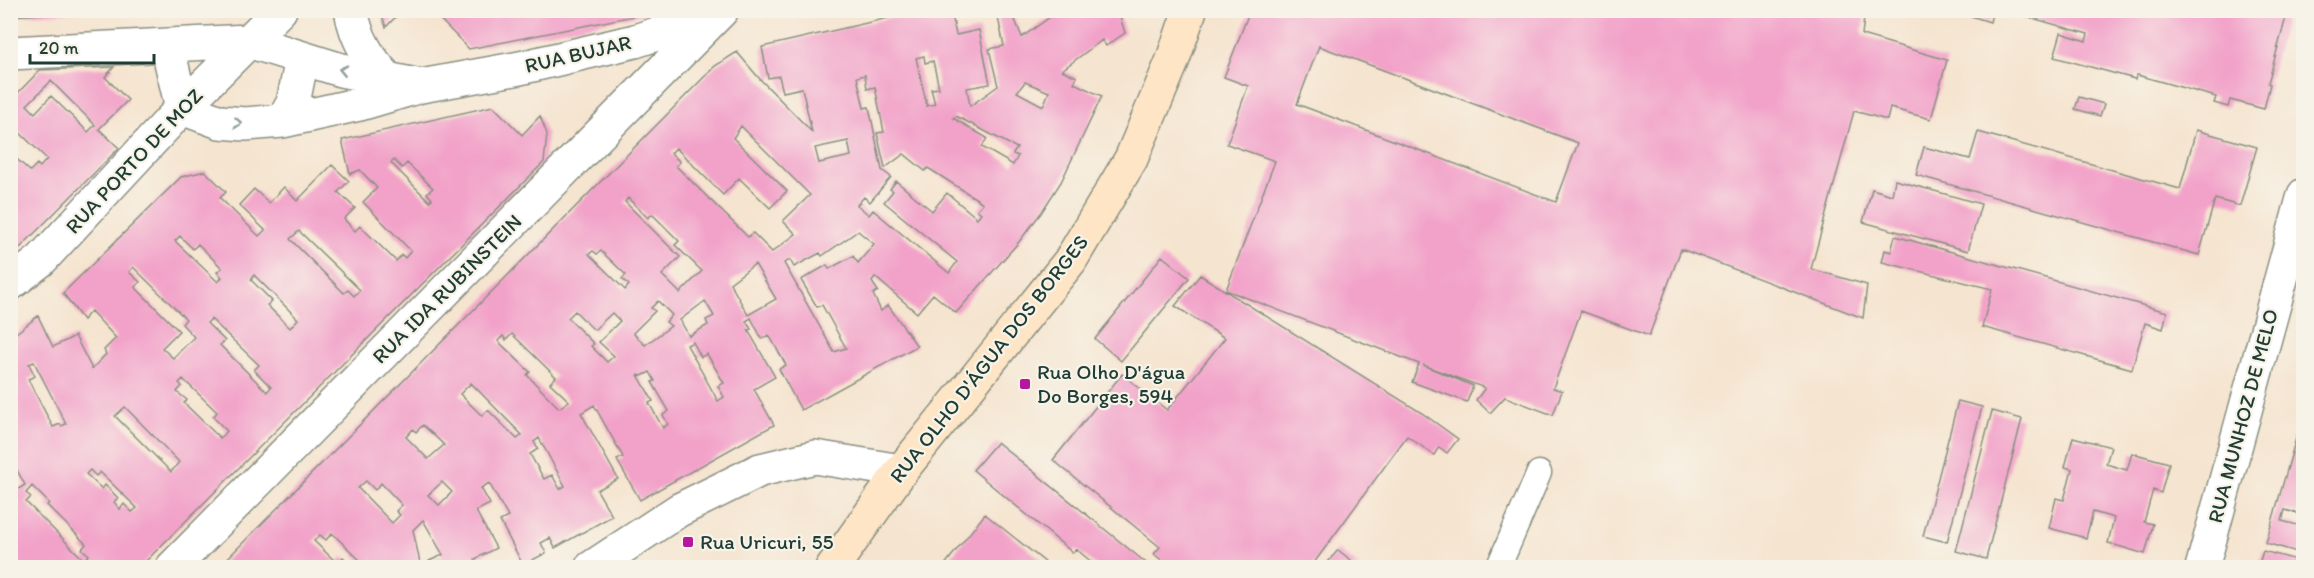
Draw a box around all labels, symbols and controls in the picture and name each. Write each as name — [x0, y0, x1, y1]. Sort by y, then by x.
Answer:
scale bar — [30, 27, 154, 65]
street label: RUA BUJAR — [522, 29, 634, 78]
text: 20 m — [39, 37, 79, 59]
one-way arrow — [338, 64, 348, 77]
street label: RUA PORTO DE MOZ — [60, 83, 207, 239]
one-way arrow — [234, 117, 243, 130]
street label: RUA IDA RUBINSTEIN — [367, 209, 527, 369]
street label: RUA OLHO D'ÁGUA DOS BORGES — [884, 230, 1093, 488]
street label: RUA MUNHOZ DE MELO — [2202, 306, 2283, 526]
place label: Rua Olho D'água Do Borges, 594 — [1037, 359, 1185, 408]
marker: Rua Olho D'água Do Borges, 594 — [1018, 377, 1032, 391]
place label: Rua Uricuri, 55 — [700, 529, 834, 554]
marker: Rua Uricuri, 55 — [681, 535, 695, 549]

